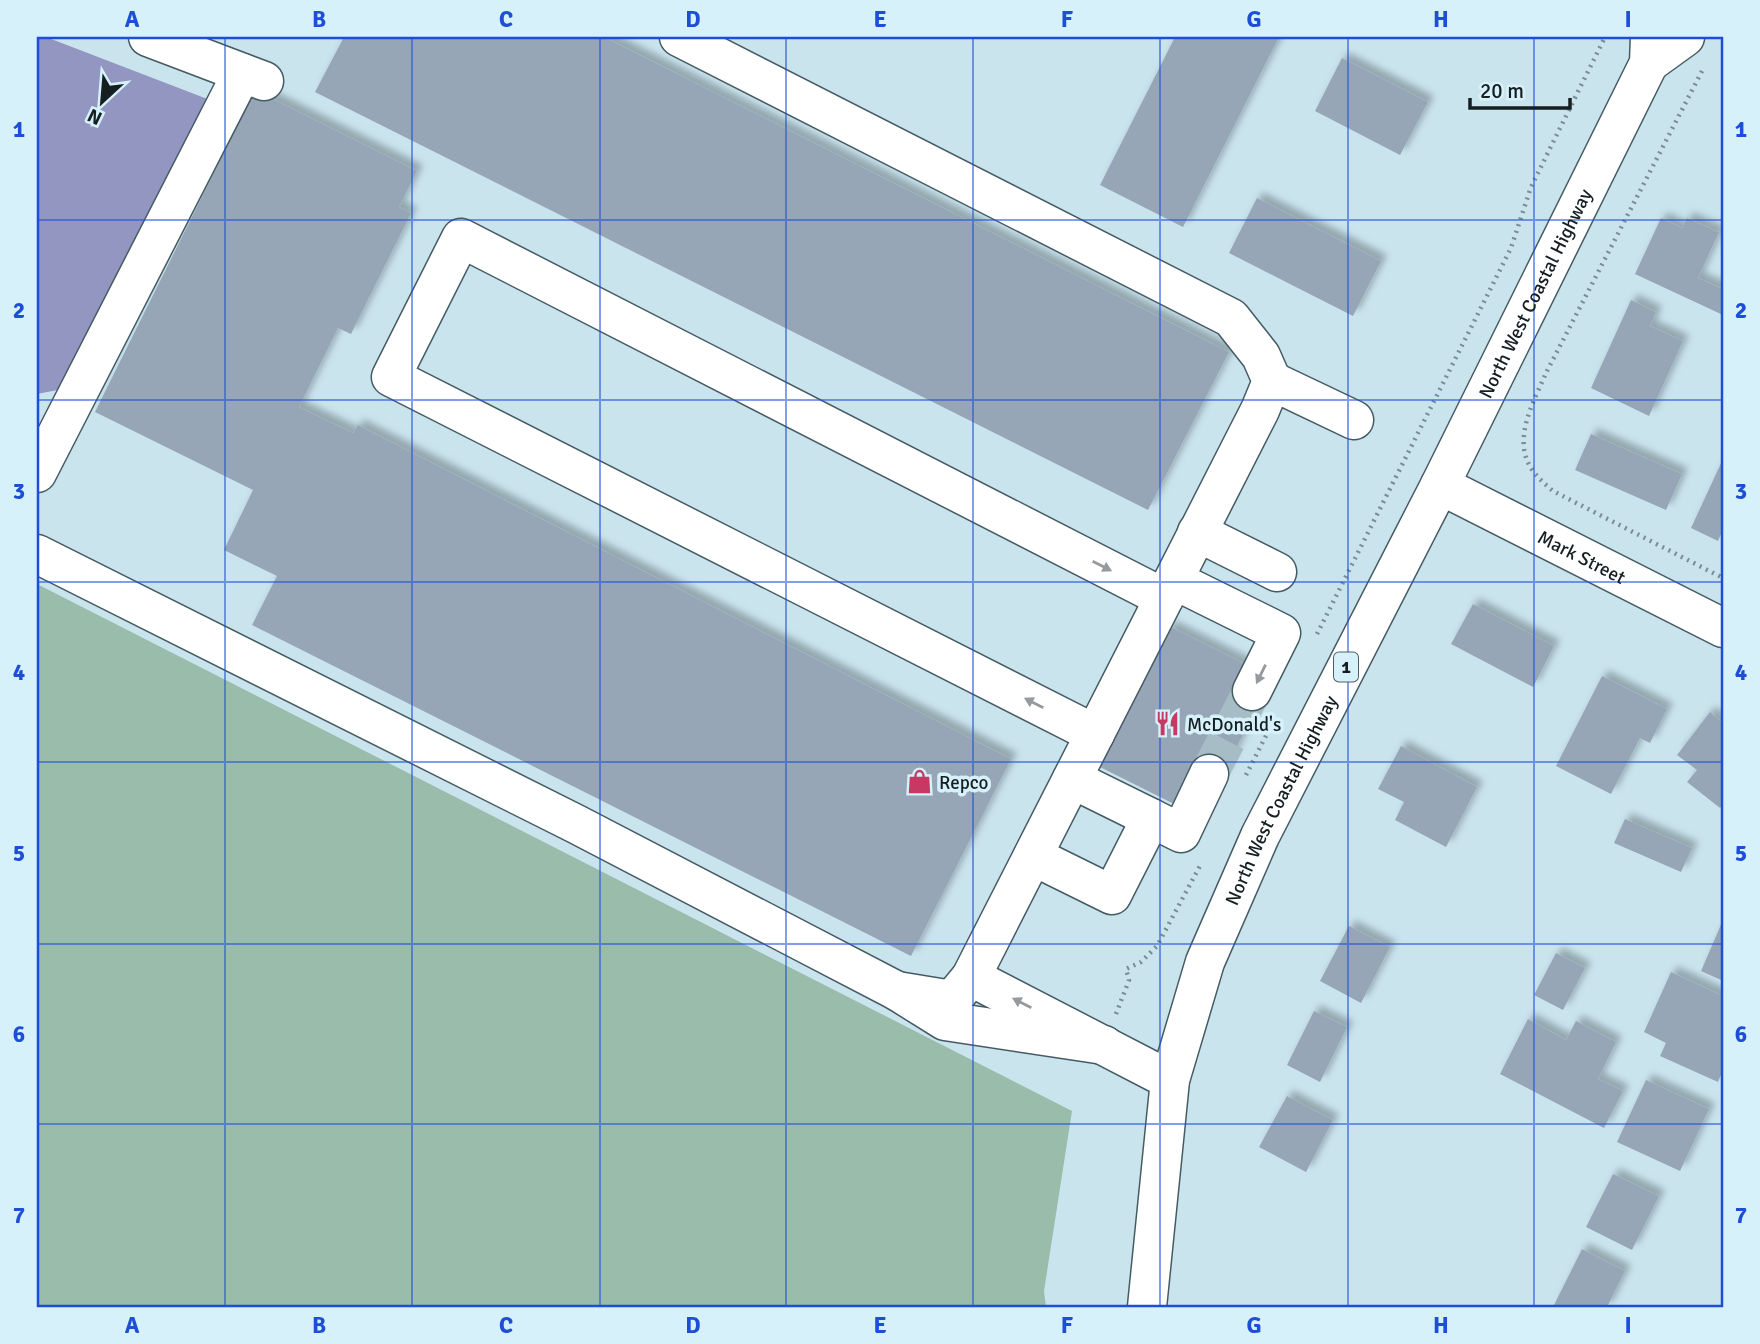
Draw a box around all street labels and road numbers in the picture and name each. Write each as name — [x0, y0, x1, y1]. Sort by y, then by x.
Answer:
street label: North West Coastal Highway — [1474, 185, 1598, 403]
street label: Mark Street — [1534, 525, 1630, 590]
road number: 1 — [1334, 652, 1358, 682]
street label: North West Coastal Highway — [1220, 692, 1343, 909]

